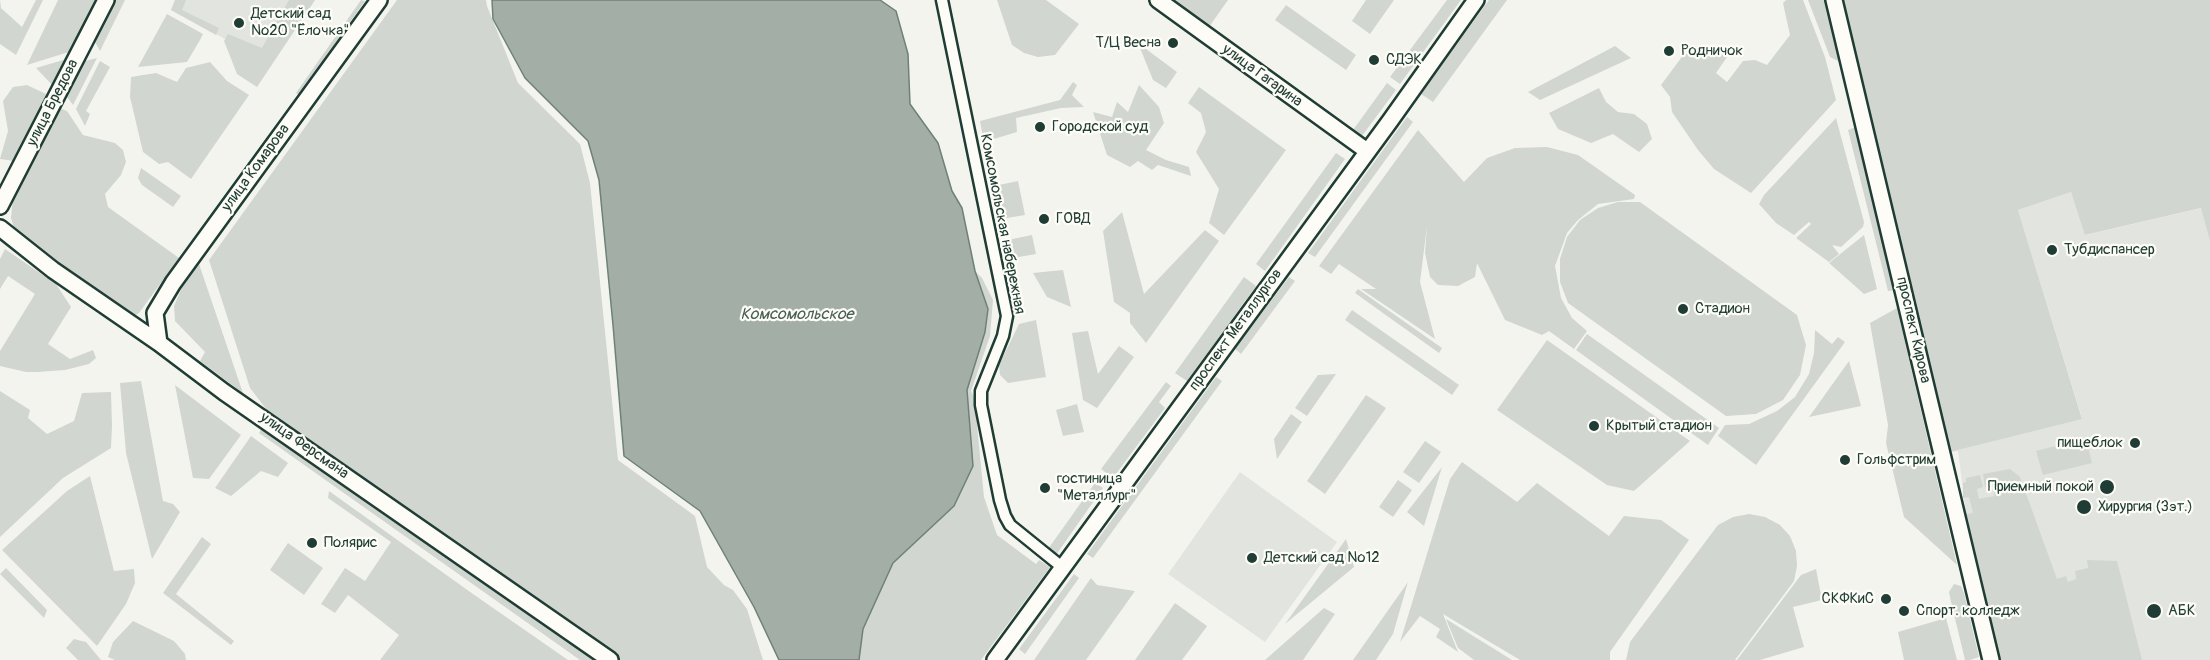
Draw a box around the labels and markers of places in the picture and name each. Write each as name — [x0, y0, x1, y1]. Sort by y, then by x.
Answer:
place label: Детский сад №20 "Ёлочка" — [251, 5, 349, 40]
marker: Детский сад №20 "Ёлочка" — [232, 16, 246, 30]
place label: Т/Ц Весна — [1095, 34, 1161, 52]
marker: Т/Ц Весна — [1166, 36, 1180, 50]
place label: Родничок — [1681, 42, 1743, 60]
marker: Родничок — [1662, 44, 1676, 58]
place label: СДЭК — [1386, 51, 1422, 69]
marker: СДЭК — [1367, 53, 1381, 67]
place label: Городской суд — [1052, 118, 1148, 136]
marker: Городской суд — [1033, 120, 1047, 134]
place label: ГОВД — [1056, 210, 1090, 228]
marker: ГОВД — [1037, 212, 1051, 226]
place label: Тубдиспансер — [2064, 241, 2155, 259]
marker: Тубдиспансер — [2045, 243, 2059, 257]
place label: Стадион — [1695, 300, 1750, 318]
marker: Стадион — [1676, 302, 1690, 316]
place label: Крытый стадион — [1606, 417, 1712, 435]
marker: Крытый стадион — [1587, 419, 1601, 433]
place label: пищеблок — [2057, 434, 2123, 452]
marker: пищеблок — [2128, 436, 2142, 450]
place label: Гольфстрим — [1857, 451, 1936, 469]
marker: Гольфстрим — [1838, 453, 1852, 467]
place label: гостиница "Металлург" — [1057, 470, 1136, 505]
place label: Приемный покой — [1988, 478, 2094, 496]
marker: Приемный покой — [2098, 478, 2116, 496]
marker: гостиница "Металлург" — [1038, 481, 1052, 495]
marker: Хирургия (3эт.) — [2075, 498, 2093, 516]
place label: Хирургия (3эт.) — [2098, 498, 2193, 516]
place label: Полярис — [324, 534, 377, 552]
marker: Полярис — [305, 536, 319, 550]
place label: Детский сад №12 — [1264, 549, 1380, 567]
marker: Детский сад №12 — [1245, 551, 1259, 565]
place label: СКФКиС — [1822, 590, 1874, 608]
marker: СКФКиС — [1879, 592, 1893, 606]
place label: Спорт. колледж — [1916, 602, 2020, 620]
marker: АБК — [2145, 602, 2163, 620]
place label: АБК — [2168, 602, 2195, 620]
marker: Спорт. колледж — [1897, 604, 1911, 618]

